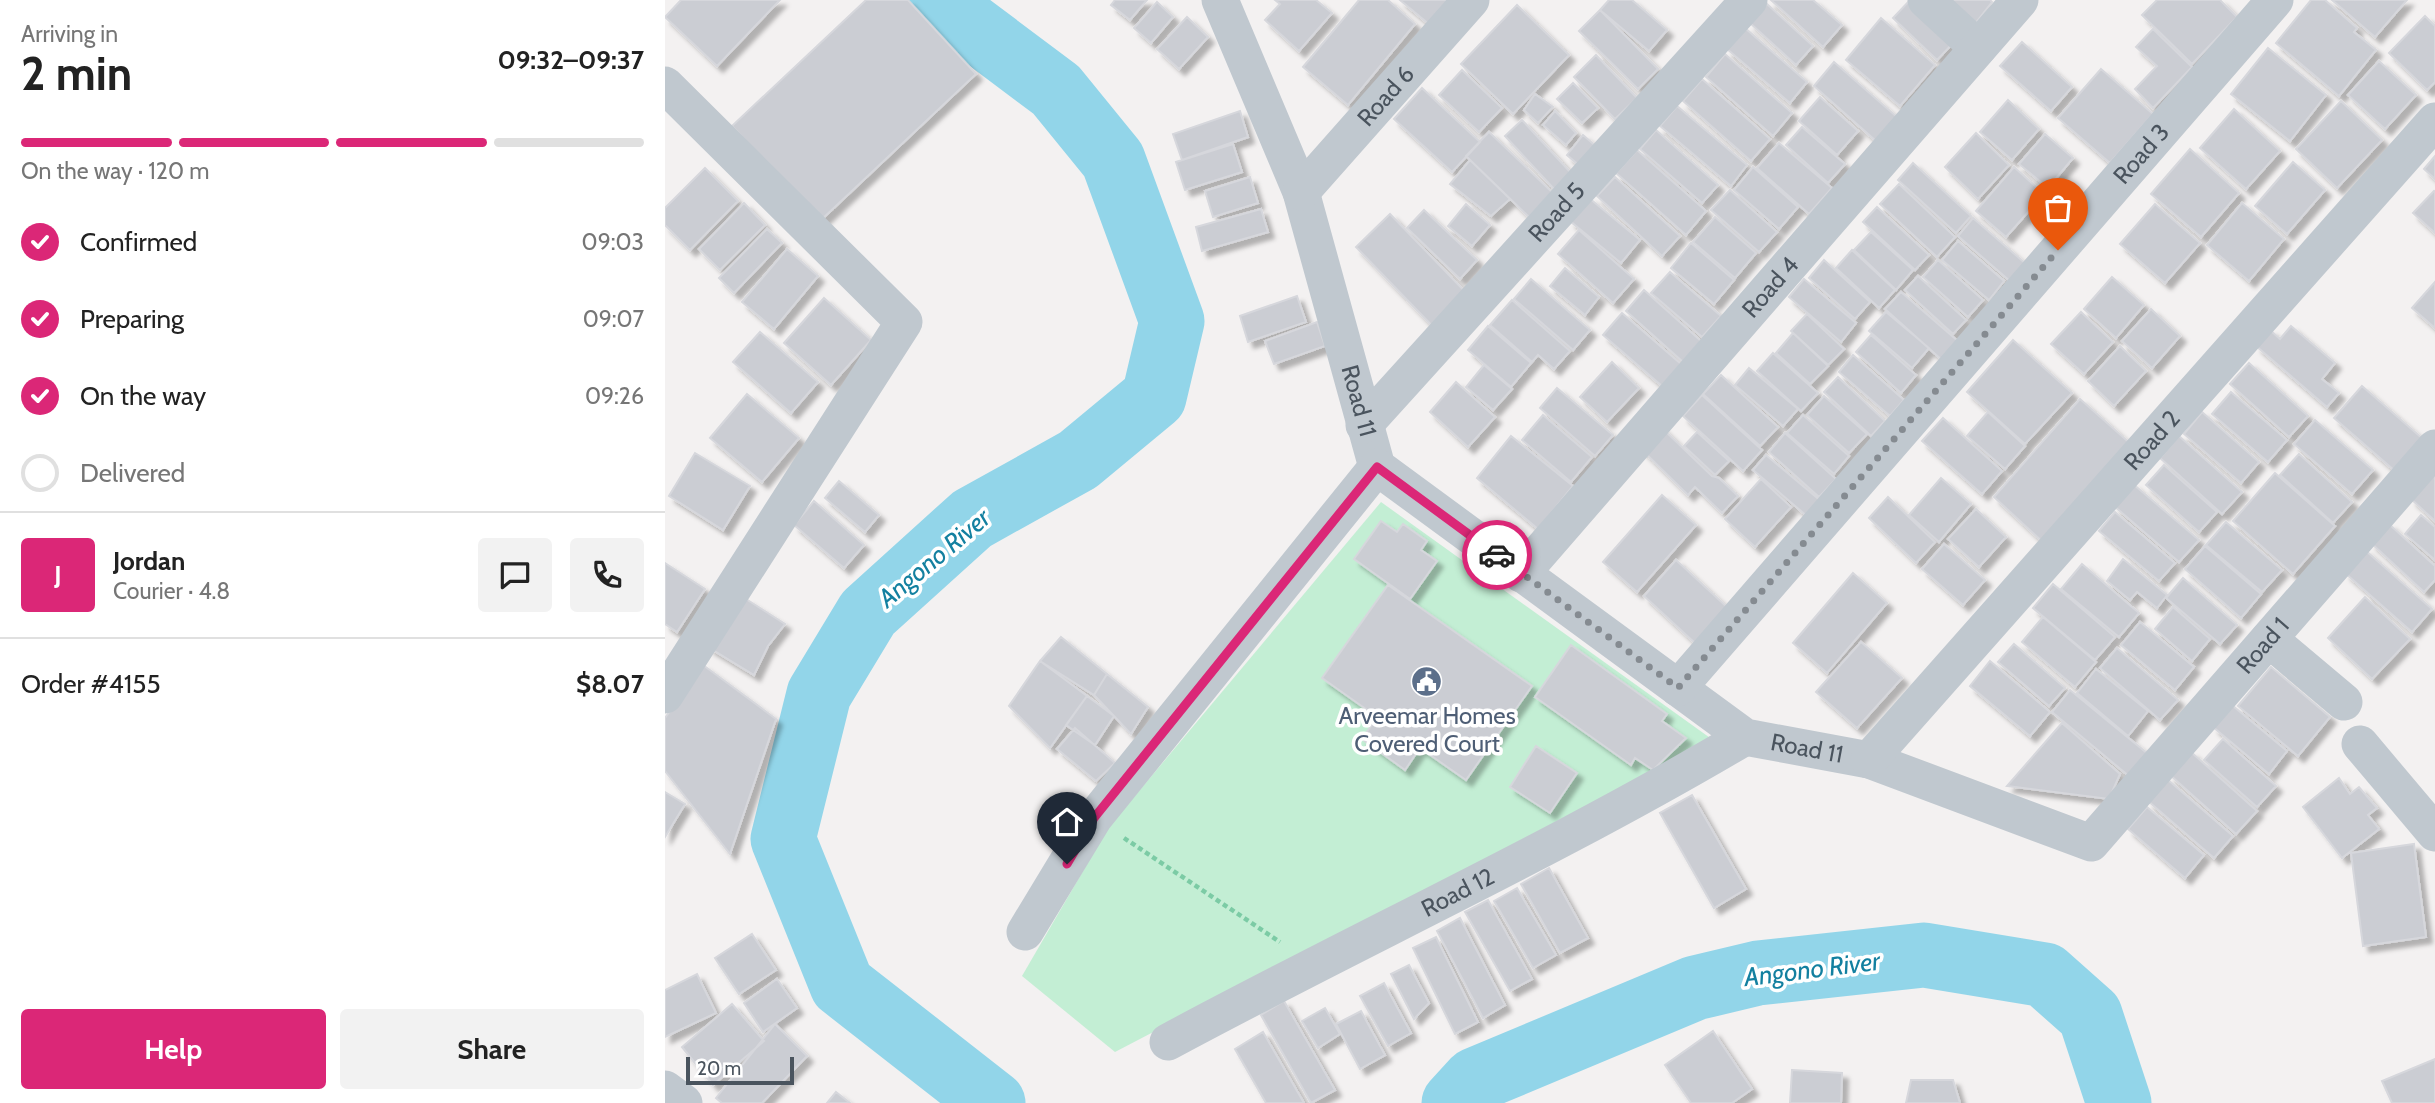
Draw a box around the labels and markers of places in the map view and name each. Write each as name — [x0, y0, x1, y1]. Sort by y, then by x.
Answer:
pin — [2028, 178, 2088, 250]
public building icon: Arveemar Homes Covered Court — [1410, 665, 1444, 699]
place label: Arveemar Homes Covered Court — [1338, 701, 1516, 758]
pin — [1037, 792, 1097, 864]

